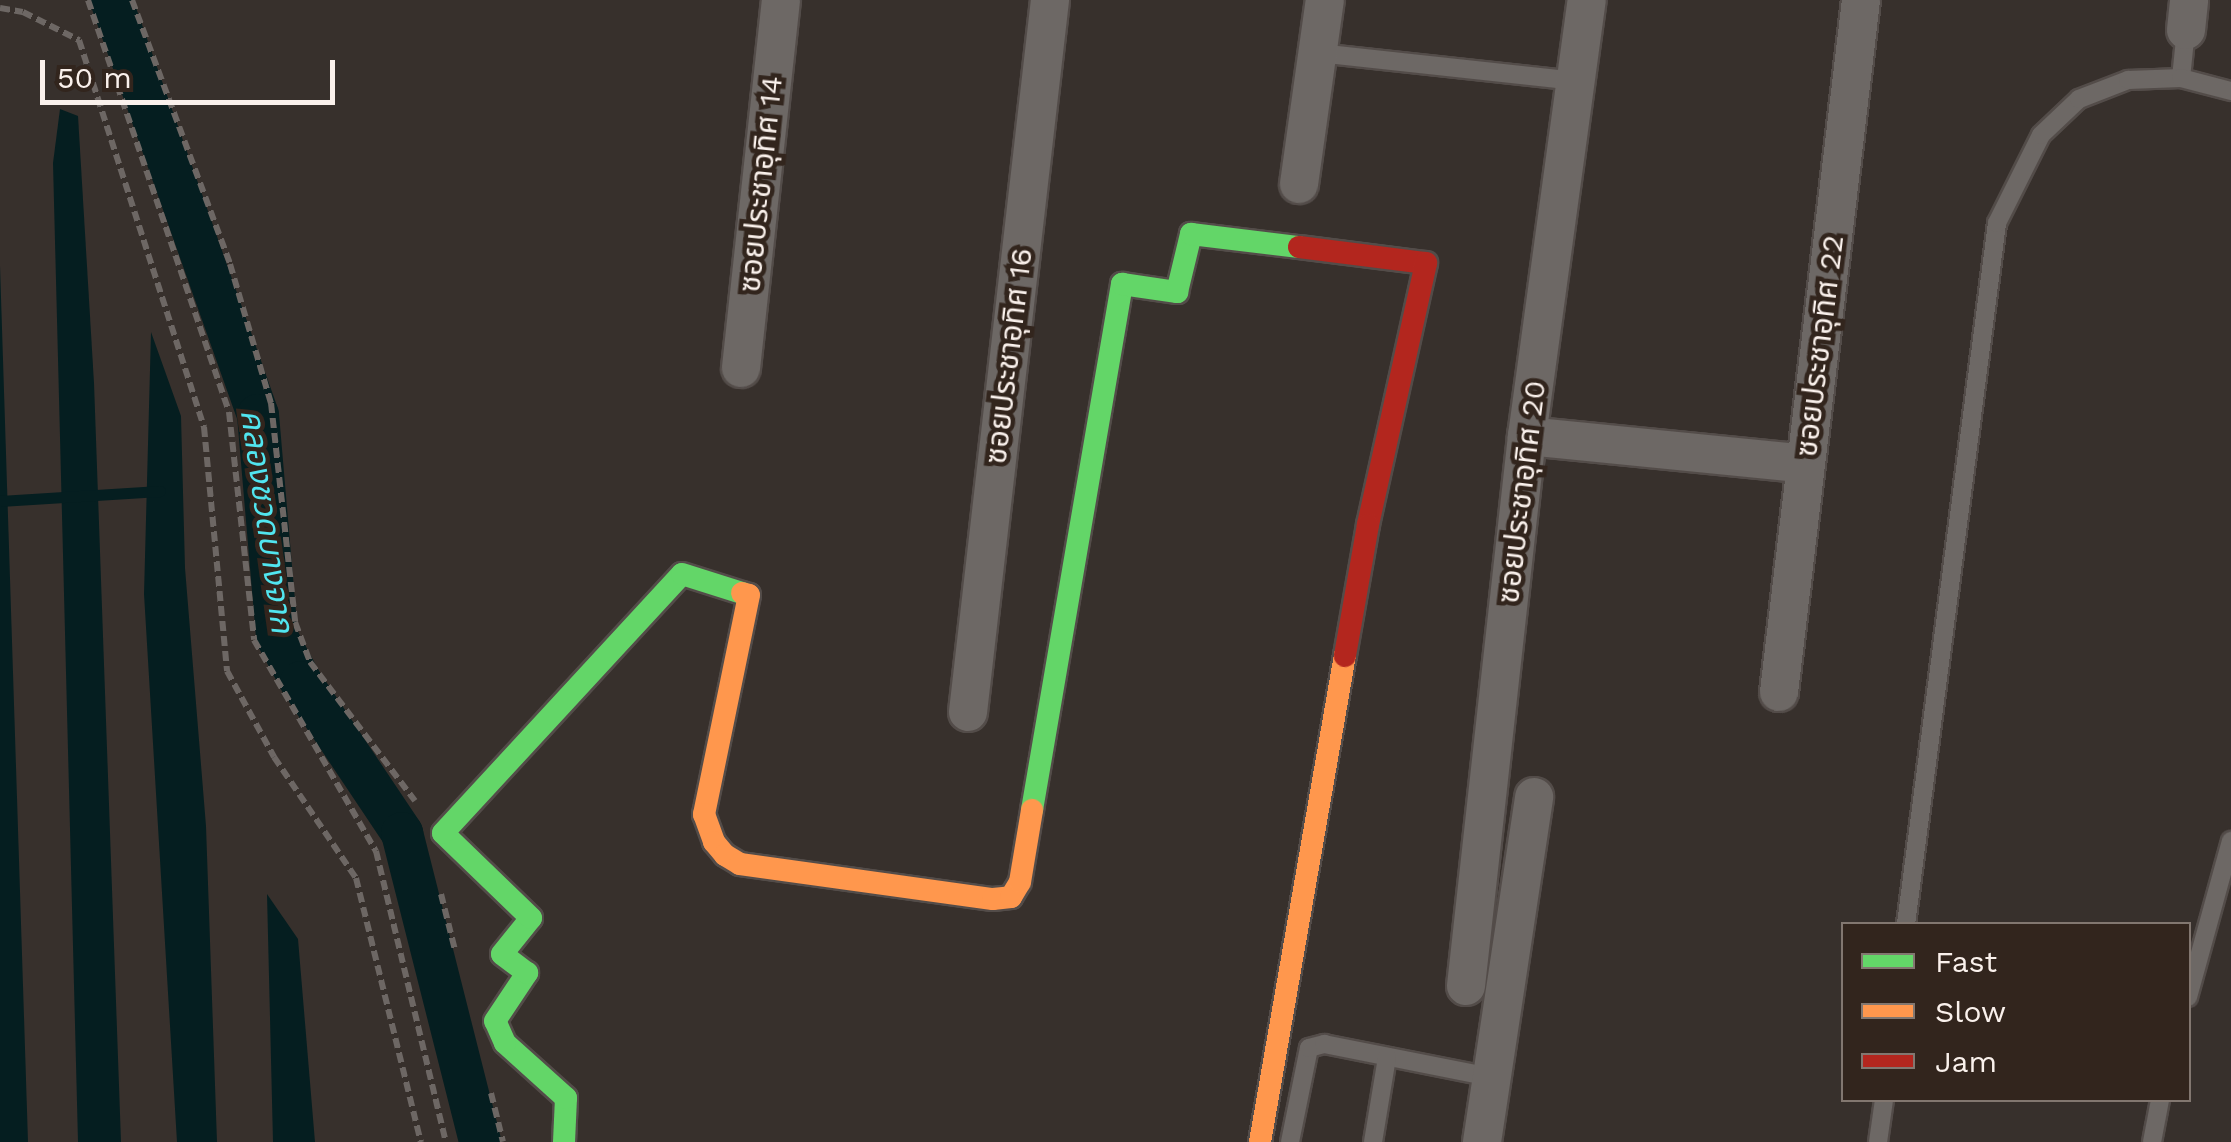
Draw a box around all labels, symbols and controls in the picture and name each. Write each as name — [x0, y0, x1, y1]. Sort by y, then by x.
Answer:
scale bar — [45, 40, 340, 102]
text: 50 m — [57, 60, 132, 95]
street label: ซอยประชาอุทิศ 14 — [732, 74, 790, 294]
street label: ซอยประชาอุทิศ 22 — [1789, 233, 1851, 459]
street label: ซอยประชาอุทิศ 16 — [978, 246, 1040, 466]
street label: ซอยประชาอุทิศ 20 — [1490, 379, 1554, 605]
water label: คลองชวดบางจาก — [232, 407, 302, 635]
legend — [1841, 922, 2191, 1102]
text: Fast — [1935, 944, 1997, 979]
text: Slow — [1935, 994, 2006, 1029]
text: Jam — [1935, 1044, 1997, 1079]

